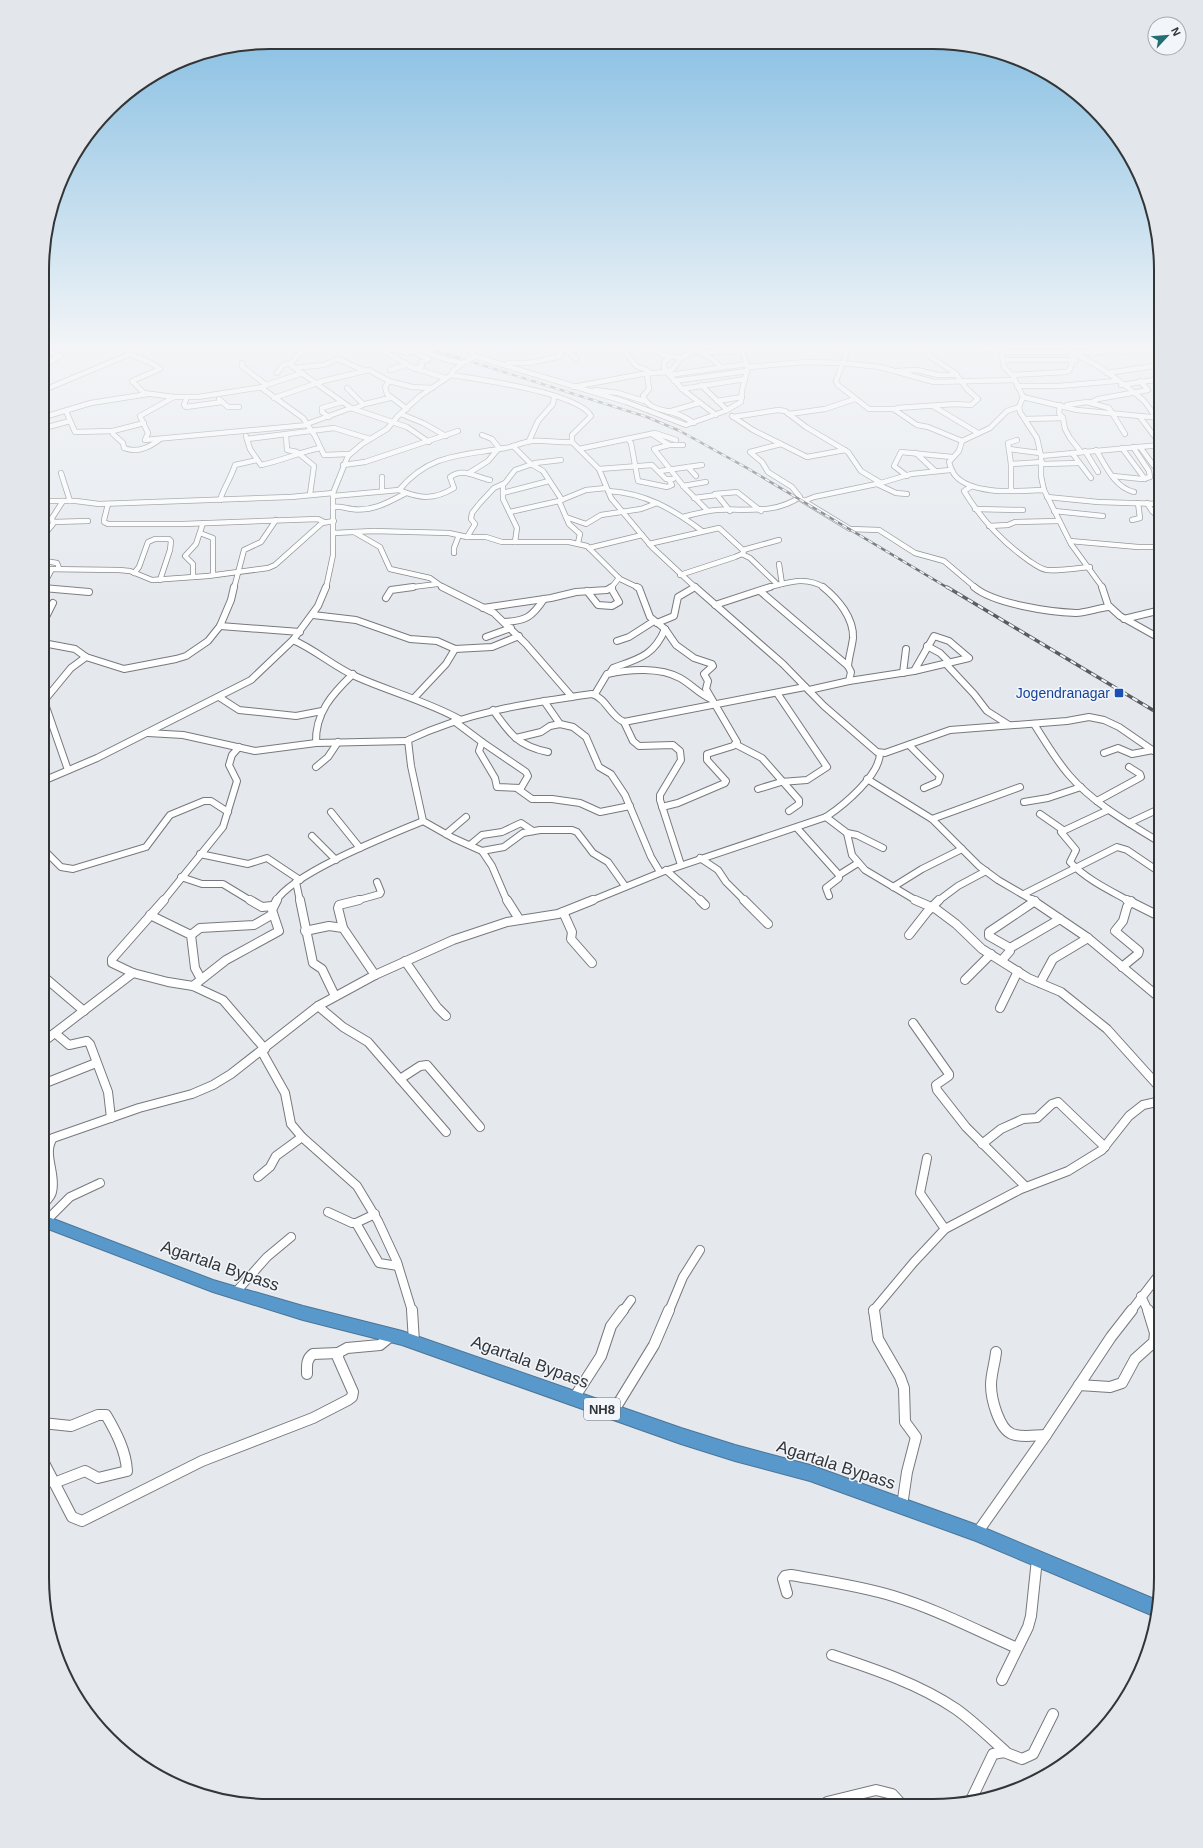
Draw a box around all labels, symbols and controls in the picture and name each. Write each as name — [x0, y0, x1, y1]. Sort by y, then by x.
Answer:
north arrow — [1147, 16, 1187, 56]
text: N — [1169, 25, 1183, 38]
place label: Jogendranagar — [1016, 685, 1110, 701]
marker: Jogendranagar — [1113, 687, 1125, 699]
street label: Agartala Bypass — [158, 1237, 282, 1295]
street label: Agartala Bypass — [469, 1332, 591, 1392]
road number: NH8 — [584, 1398, 620, 1420]
street label: Agartala Bypass — [774, 1437, 898, 1493]

